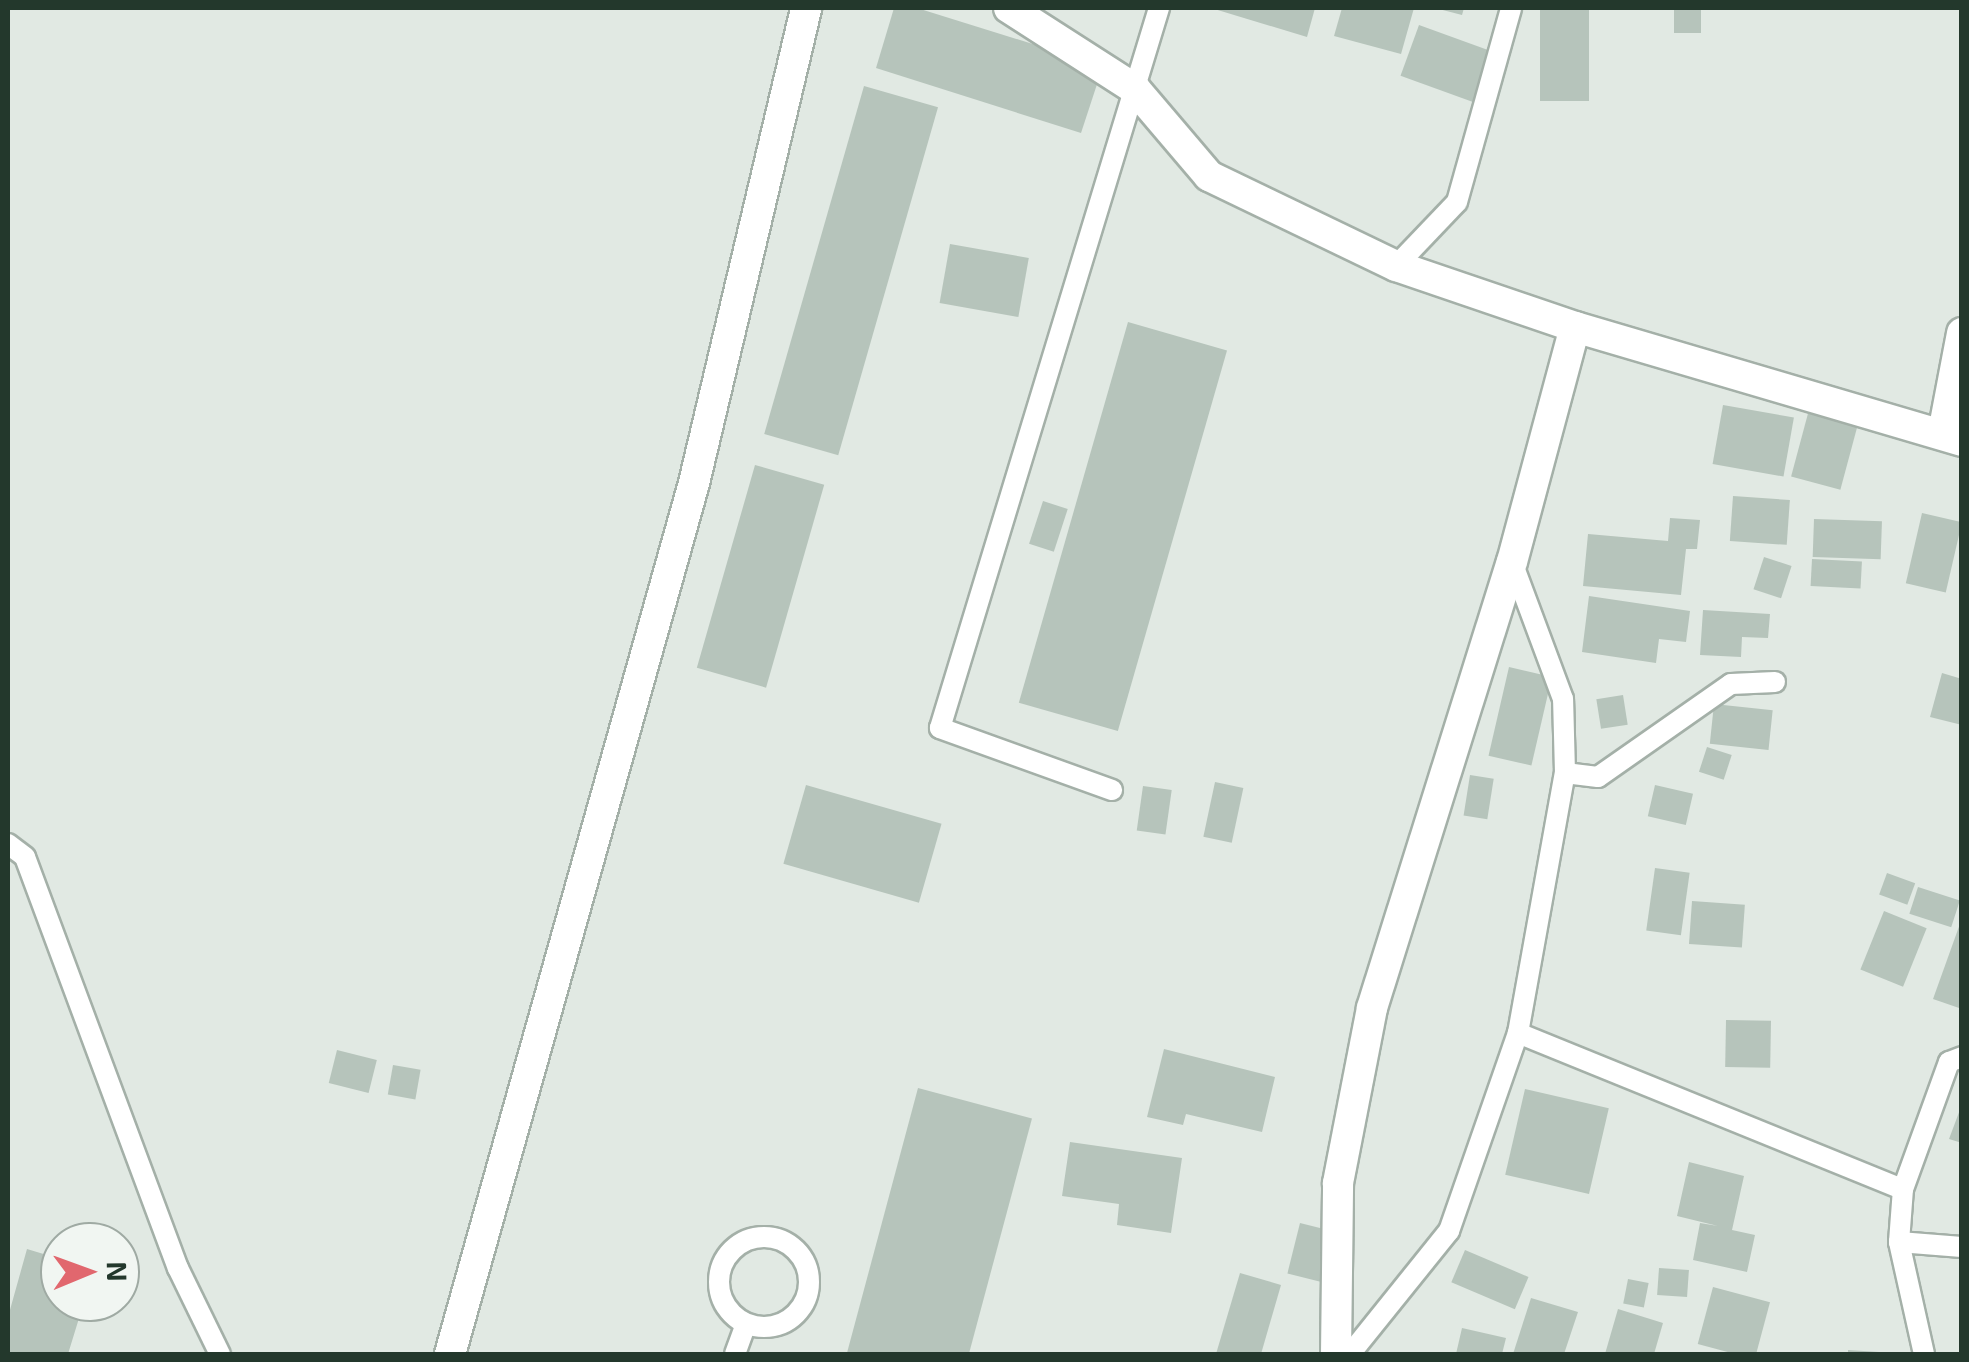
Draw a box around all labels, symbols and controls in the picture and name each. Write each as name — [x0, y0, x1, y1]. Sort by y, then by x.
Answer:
north arrow — [40, 1222, 140, 1322]
text: N — [101, 1261, 135, 1282]

